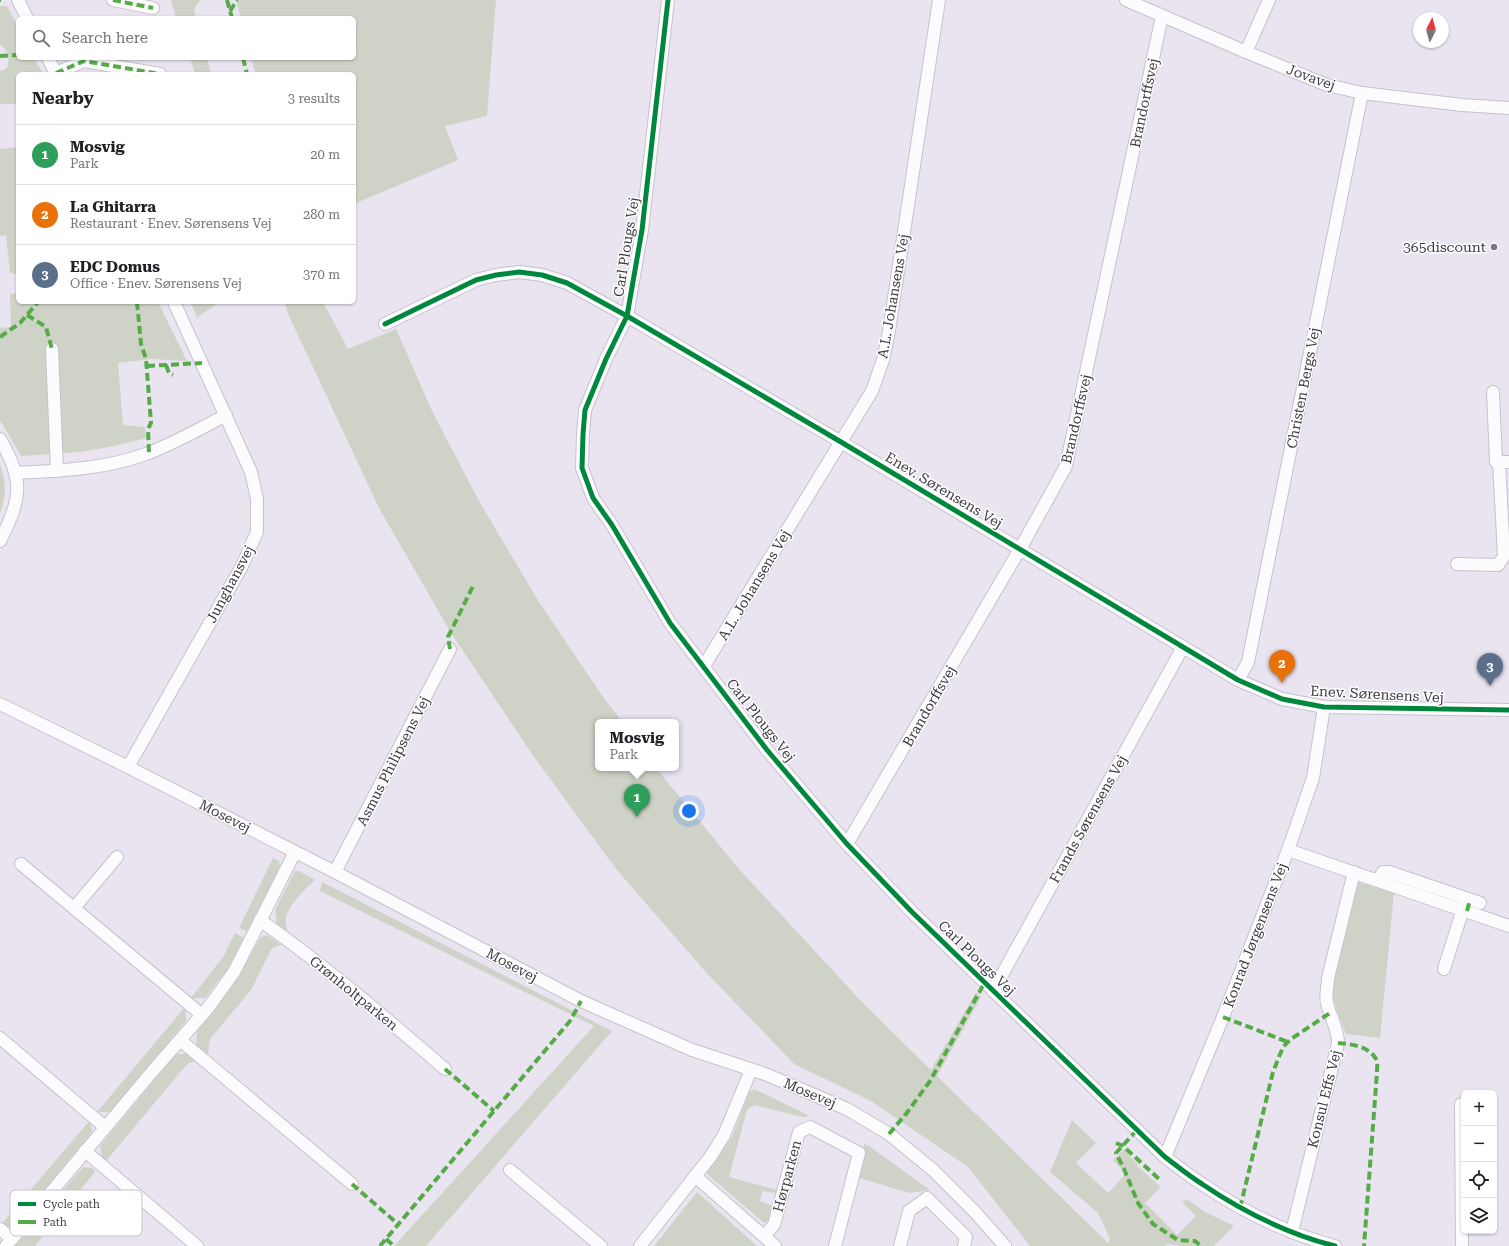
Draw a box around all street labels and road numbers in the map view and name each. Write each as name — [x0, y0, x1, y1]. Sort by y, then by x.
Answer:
street label: Brandorffsvej — [1127, 57, 1161, 149]
street label: Jovavej — [1284, 61, 1338, 93]
street label: Carl Plougs Vej — [610, 196, 642, 298]
street label: A.L. Johansens Vej — [874, 233, 912, 359]
street label: Christen Bergs Vej — [1283, 326, 1323, 450]
street label: Brandorffsvej — [1058, 373, 1094, 465]
street label: Enev. Sørensens Vej — [882, 449, 1006, 531]
street label: A.L. Johansens Vej — [715, 527, 793, 643]
street label: Junghansvej — [203, 543, 257, 625]
street label: Brandorffsvej — [899, 663, 959, 749]
street label: Carl Plougs Vej — [724, 675, 798, 765]
street label: Enev. Sørensens Vej — [1310, 683, 1444, 705]
street label: Asmus Philipsens Vej — [353, 694, 433, 828]
street label: Frands Sørensens Vej — [1046, 752, 1130, 886]
street label: Mosevej — [197, 796, 253, 836]
street label: Konrad Jørgensens Vej — [1220, 860, 1290, 1010]
street label: Carl Plougs Vej — [935, 917, 1019, 999]
street label: Mosevej — [484, 945, 540, 985]
street label: Grønholtparken — [307, 953, 401, 1033]
street label: Konsul Effs Vej — [1304, 1048, 1344, 1150]
street label: Mosevej — [781, 1075, 839, 1111]
street label: Hørparken — [770, 1138, 804, 1214]

